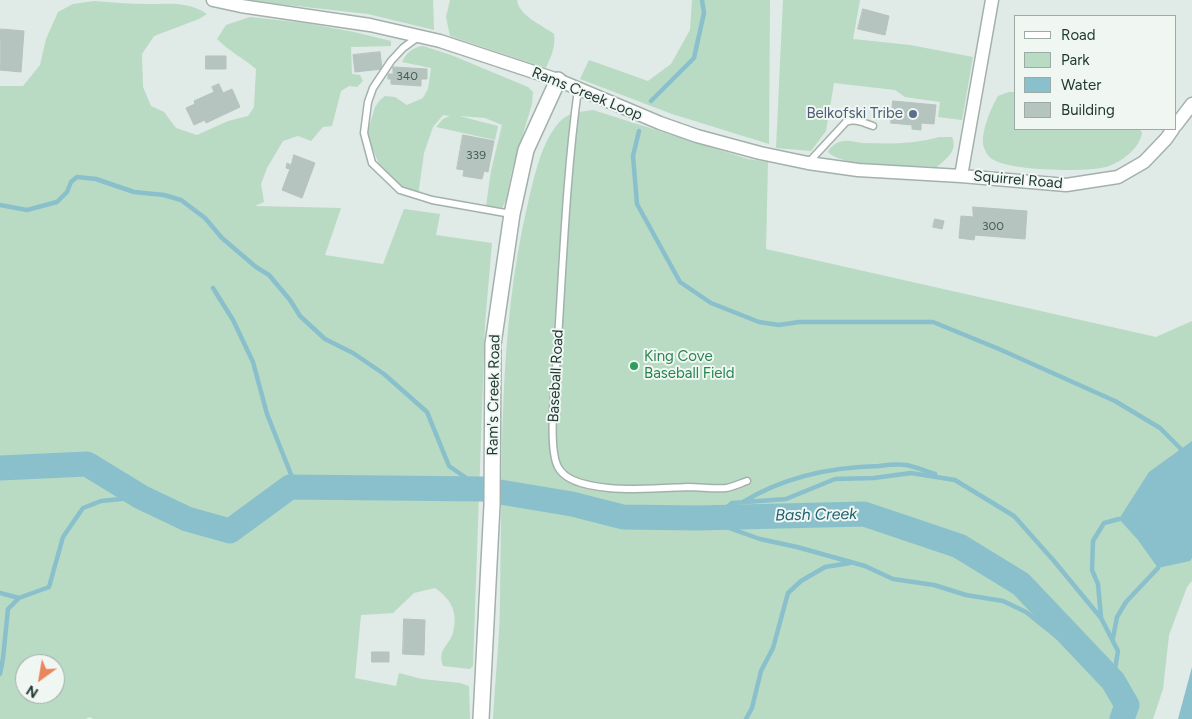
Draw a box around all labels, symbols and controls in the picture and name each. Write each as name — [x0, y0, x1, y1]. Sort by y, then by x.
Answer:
legend — [1014, 15, 1177, 130]
text: Road — [1061, 26, 1096, 44]
text: Park — [1061, 51, 1090, 69]
street label: Rams Creek Loop — [529, 64, 645, 124]
house number: 340 — [396, 69, 418, 83]
text: Water — [1061, 76, 1101, 94]
text: Building — [1061, 101, 1115, 119]
place label: Belkofski Tribe — [806, 105, 903, 123]
marker: Belkofski Tribe — [907, 108, 919, 120]
house number: 339 — [466, 148, 486, 162]
street label: Squirrel Road — [973, 167, 1063, 193]
house number: 300 — [982, 219, 1004, 233]
street label: Baseball Road — [545, 329, 567, 423]
street label: Ram's Creek Road — [484, 334, 504, 456]
place label: King Cove Baseball Field — [644, 348, 735, 383]
marker: King Cove Baseball Field — [628, 360, 640, 372]
water label: Bash Creek — [775, 505, 857, 525]
north arrow — [15, 654, 65, 704]
text: N — [23, 681, 41, 701]

